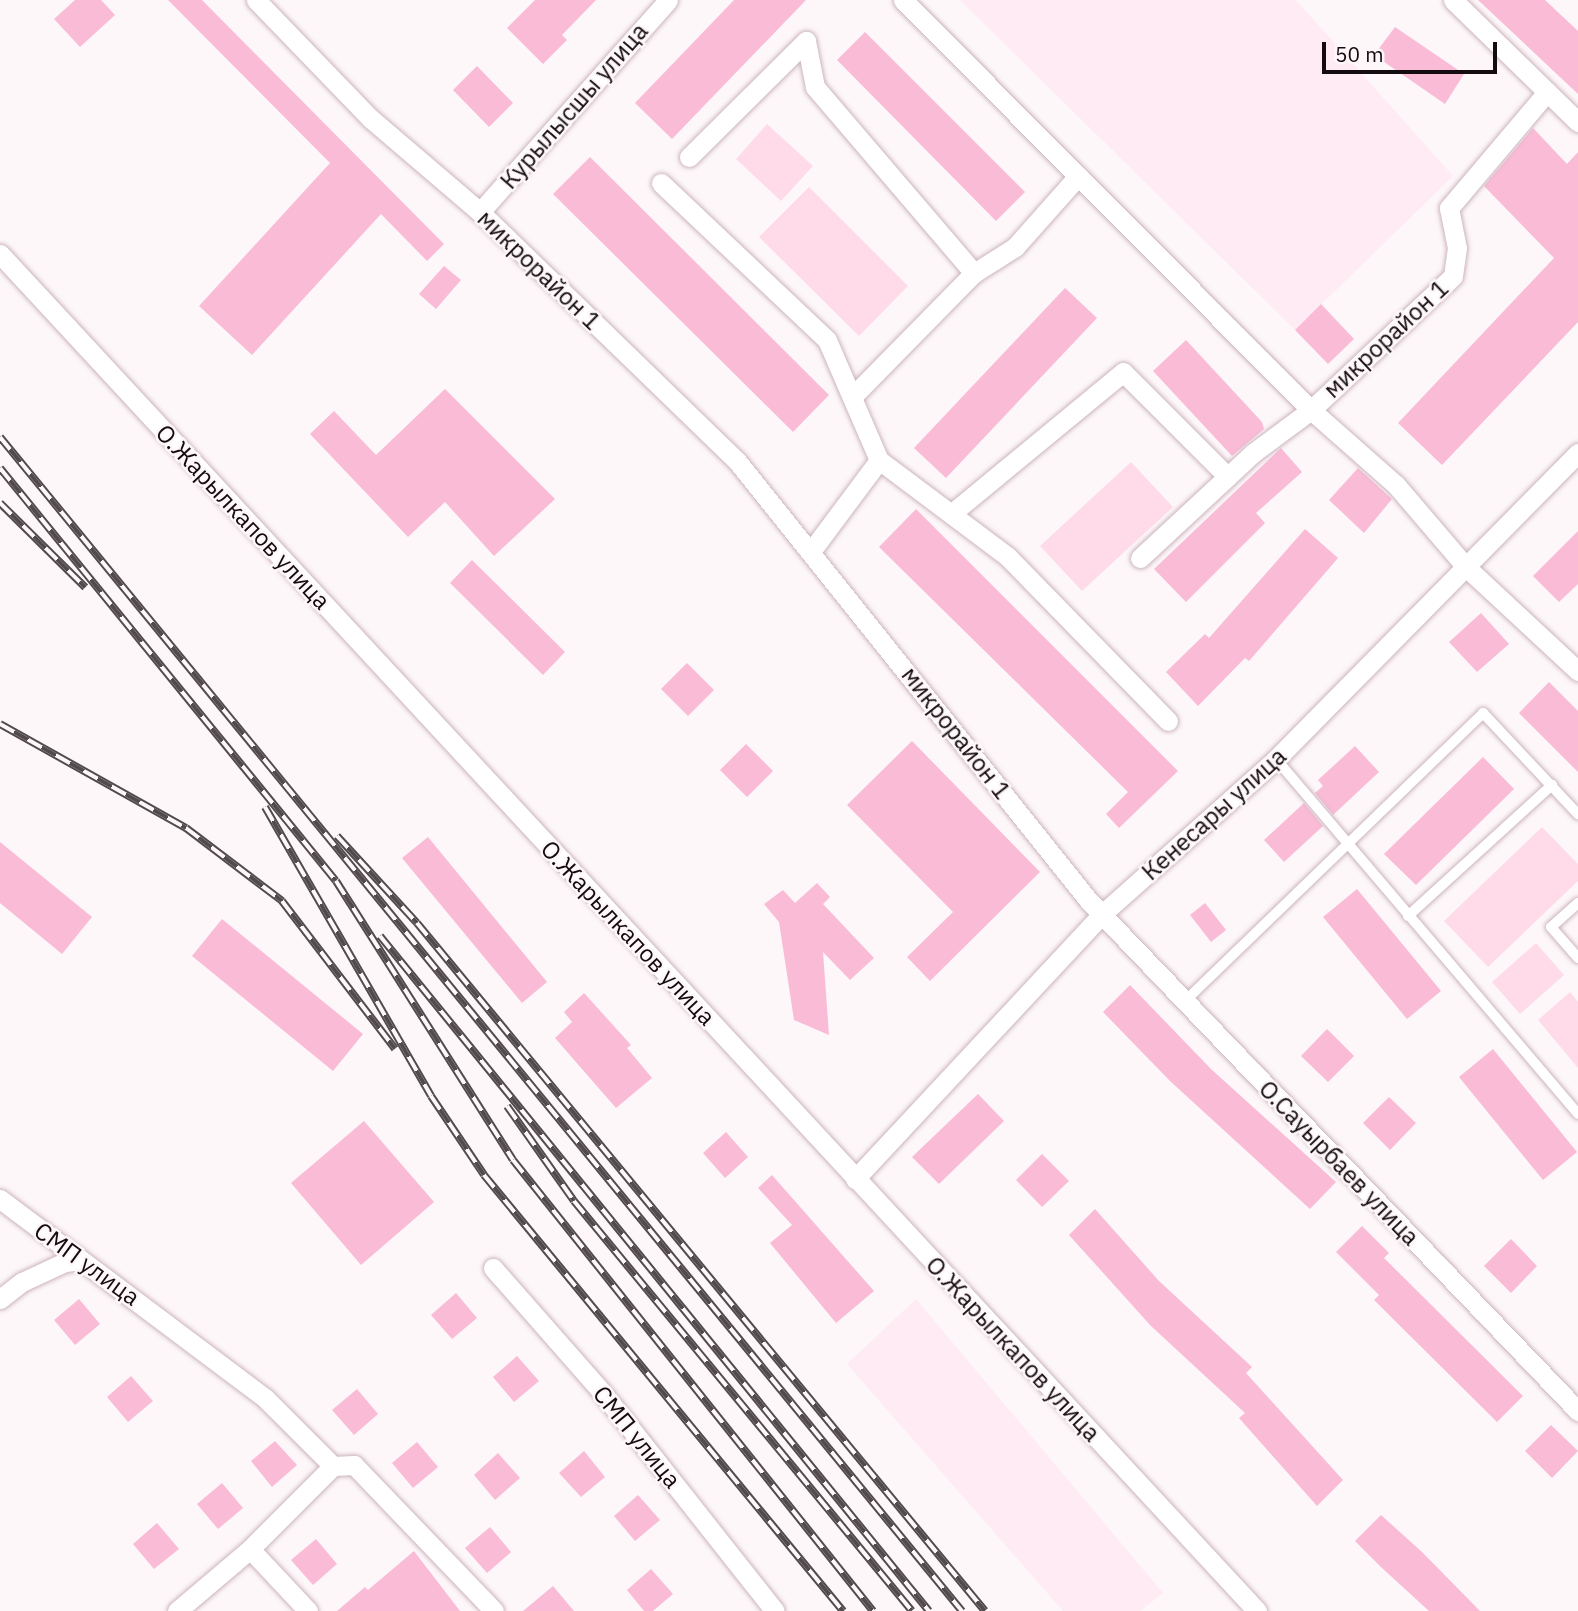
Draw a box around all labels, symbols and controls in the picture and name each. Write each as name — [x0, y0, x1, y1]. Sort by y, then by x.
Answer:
street label: Курылысшы улица — [494, 17, 654, 195]
scale bar — [1326, 28, 1501, 72]
text: 50 m — [1335, 40, 1384, 68]
street label: микрорайон 1 — [472, 204, 606, 336]
street label: микрорайон 1 — [1318, 274, 1454, 404]
street label: О.Жарылкапов улица — [150, 419, 336, 615]
street label: микрорайон 1 — [895, 661, 1017, 805]
street label: Кенесары улица — [1136, 742, 1292, 886]
street label: О.Жарылкапов улица — [535, 835, 721, 1031]
street label: О.Сауырбаев улица — [1253, 1075, 1425, 1251]
street label: СМП улица — [29, 1216, 145, 1312]
street label: О.Жарылкапов улица — [920, 1251, 1106, 1447]
street label: СМП улица — [587, 1380, 687, 1494]

